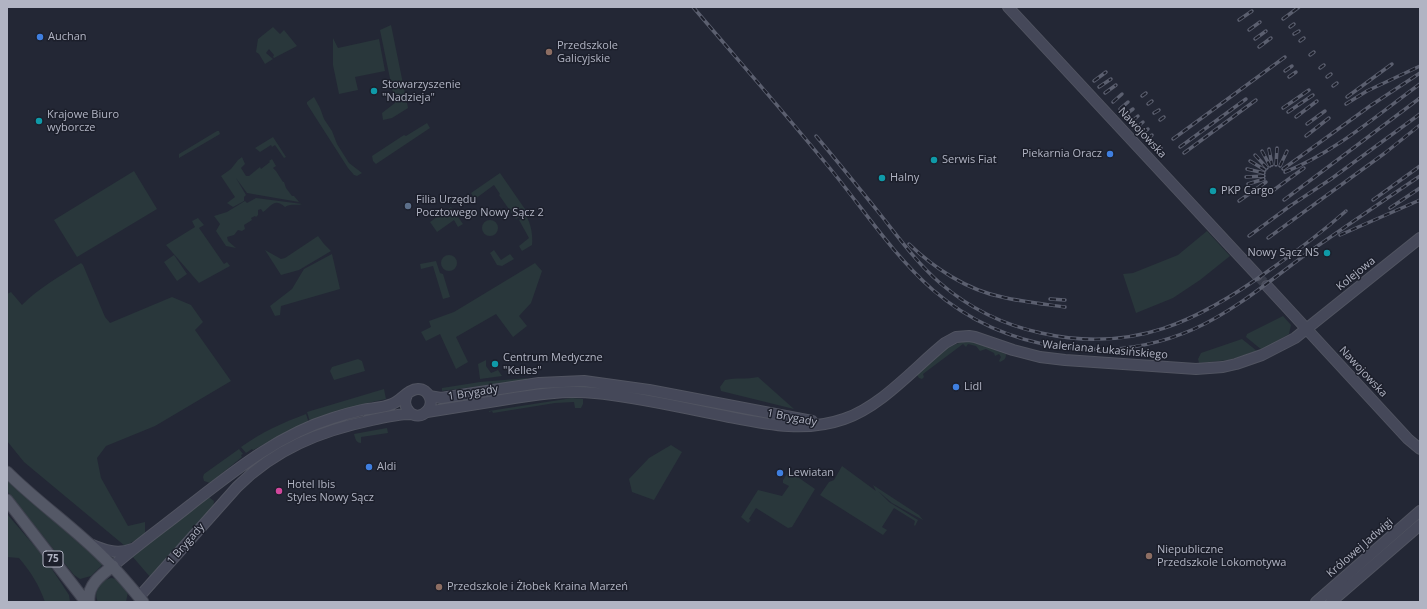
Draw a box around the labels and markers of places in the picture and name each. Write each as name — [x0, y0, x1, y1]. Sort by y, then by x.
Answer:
place label: Auchan — [48, 30, 87, 44]
marker: Auchan — [35, 32, 45, 42]
place label: Przedszkole Galicyjskie — [557, 39, 618, 65]
marker: Przedszkole Galicyjskie — [544, 47, 554, 57]
place label: Stowarzyszenie "Nadzieja" — [382, 78, 461, 104]
marker: Stowarzyszenie "Nadzieja" — [369, 86, 379, 96]
place label: Krajowe Biuro wyborcze — [47, 108, 119, 134]
marker: Krajowe Biuro wyborcze — [34, 116, 44, 126]
place label: Piekarnia Oracz — [1022, 147, 1102, 161]
marker: Piekarnia Oracz — [1105, 149, 1115, 159]
place label: Serwis Fiat — [942, 153, 997, 167]
marker: Serwis Fiat — [929, 155, 939, 165]
place label: Halny — [890, 171, 919, 185]
marker: Halny — [877, 173, 887, 183]
place label: PKP Cargo — [1221, 184, 1274, 198]
marker: PKP Cargo — [1208, 186, 1218, 196]
place label: Filia Urzędu Pocztowego Nowy Sącz 2 — [416, 193, 544, 219]
marker: Filia Urzędu Pocztowego Nowy Sącz 2 — [403, 201, 413, 211]
place label: Nowy Sącz NS — [1247, 246, 1319, 260]
marker: Nowy Sącz NS — [1322, 248, 1332, 258]
place label: Centrum Medyczne "Kelles" — [503, 351, 603, 377]
marker: Centrum Medyczne "Kelles" — [490, 359, 500, 369]
place label: Lidl — [964, 380, 982, 394]
marker: Lidl — [951, 382, 961, 392]
place label: Aldi — [377, 460, 396, 474]
marker: Aldi — [364, 462, 374, 472]
place label: Lewiatan — [788, 466, 834, 480]
marker: Lewiatan — [775, 468, 785, 478]
place label: Hotel Ibis Styles Nowy Sącz — [287, 478, 374, 504]
marker: Hotel Ibis Styles Nowy Sącz — [274, 486, 284, 496]
place label: Niepubliczne Przedszkole Lokomotywa — [1157, 543, 1286, 569]
marker: Niepubliczne Przedszkole Lokomotywa — [1144, 551, 1154, 561]
place label: Przedszkole i Żłobek Kraina Marzeń — [447, 580, 628, 594]
marker: Przedszkole i Żłobek Kraina Marzeń — [434, 582, 444, 592]

